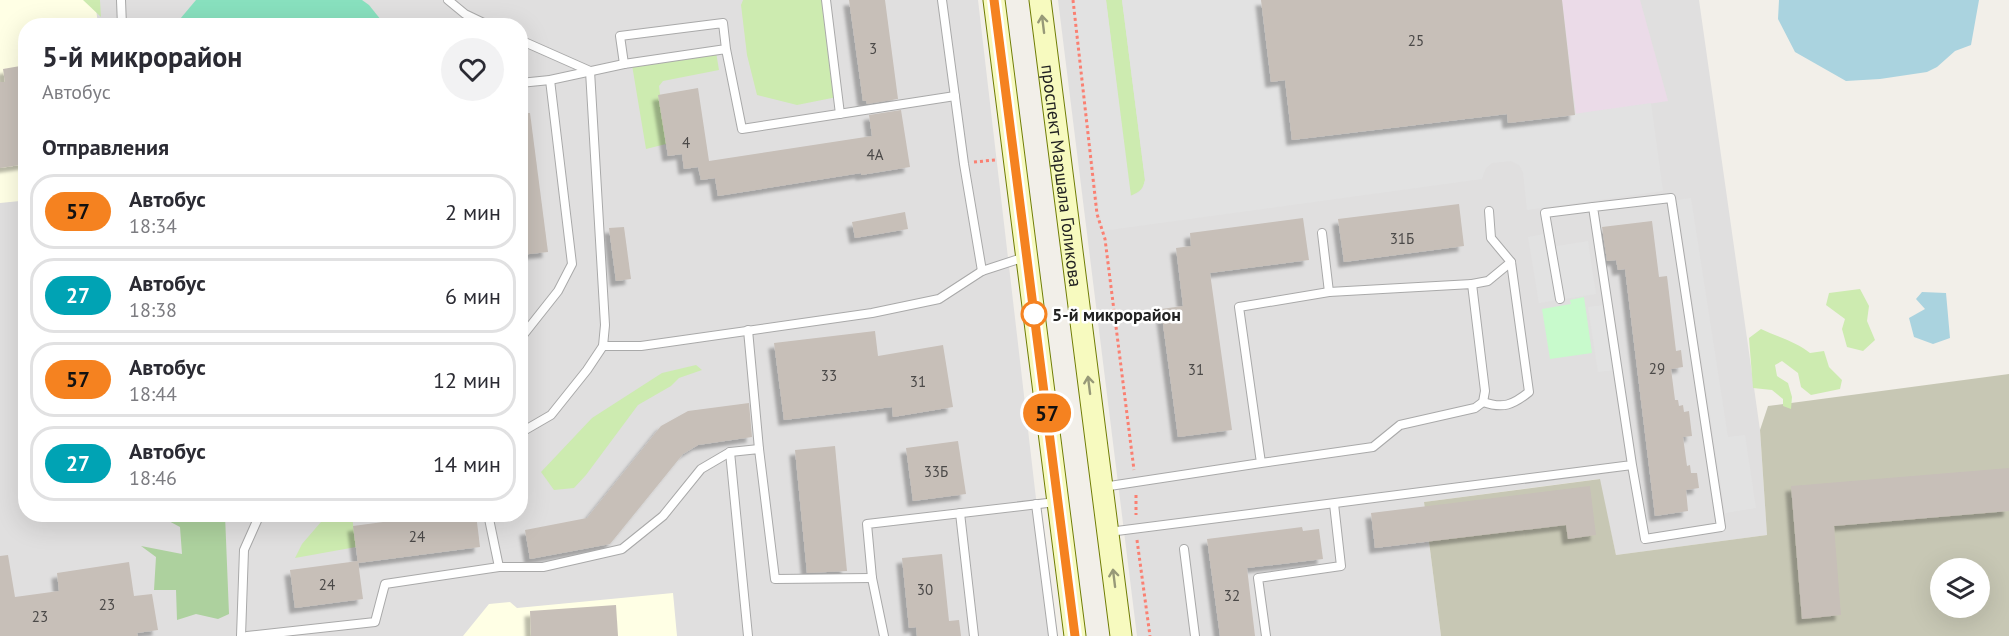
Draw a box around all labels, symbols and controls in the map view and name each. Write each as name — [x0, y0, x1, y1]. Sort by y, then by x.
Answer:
one-way arrow — [1037, 15, 1048, 35]
house number: 25 — [1408, 31, 1424, 50]
text: 5-й микрорайон — [42, 38, 242, 75]
button: heart — [441, 38, 504, 101]
house number: 3 — [869, 39, 877, 58]
street label: проспект Маршала Голикова — [1037, 63, 1088, 288]
text: Автобус — [42, 79, 111, 105]
text: Отправления — [42, 133, 169, 161]
house number: 4 — [682, 133, 690, 152]
house number: 4А — [867, 145, 884, 164]
text: Автобус — [129, 185, 206, 213]
text: 57 — [66, 198, 90, 225]
text: 2 мин — [445, 198, 501, 226]
text: 18:34 — [129, 213, 177, 239]
house number: 31Б — [1390, 229, 1414, 248]
text: Автобус — [129, 269, 206, 297]
text: 27 — [66, 282, 90, 309]
text: 6 мин — [445, 282, 501, 310]
text: 18:38 — [129, 297, 177, 323]
marker: 5-й микрорайон — [1021, 301, 1047, 327]
place label: 5-й микрорайон — [1052, 303, 1181, 326]
text: Автобус — [129, 353, 206, 381]
house number: 29 — [1649, 359, 1665, 378]
house number: 31 — [1188, 360, 1204, 379]
text: 57 — [66, 366, 90, 393]
text: 12 мин — [433, 366, 501, 394]
house number: 33 — [821, 366, 837, 385]
house number: 31 — [910, 372, 926, 391]
one-way arrow — [1083, 375, 1094, 395]
text: 18:44 — [129, 381, 177, 407]
line badge: 57 — [1020, 394, 1074, 432]
text: 57 — [1035, 400, 1059, 427]
text: Автобус — [129, 437, 206, 465]
text: 27 — [66, 450, 90, 477]
text: 14 мин — [433, 450, 501, 478]
house number: 33Б — [924, 462, 948, 481]
text: 18:46 — [129, 465, 177, 491]
house number: 24 — [409, 527, 425, 546]
map controls — [1930, 558, 1990, 618]
button: layers — [1930, 558, 1990, 618]
one-way arrow — [1108, 569, 1119, 588]
house number: 24 — [319, 575, 335, 594]
house number: 30 — [917, 580, 933, 599]
house number: 32 — [1224, 586, 1240, 605]
house number: 23 — [99, 595, 115, 614]
house number: 23 — [32, 607, 48, 626]

